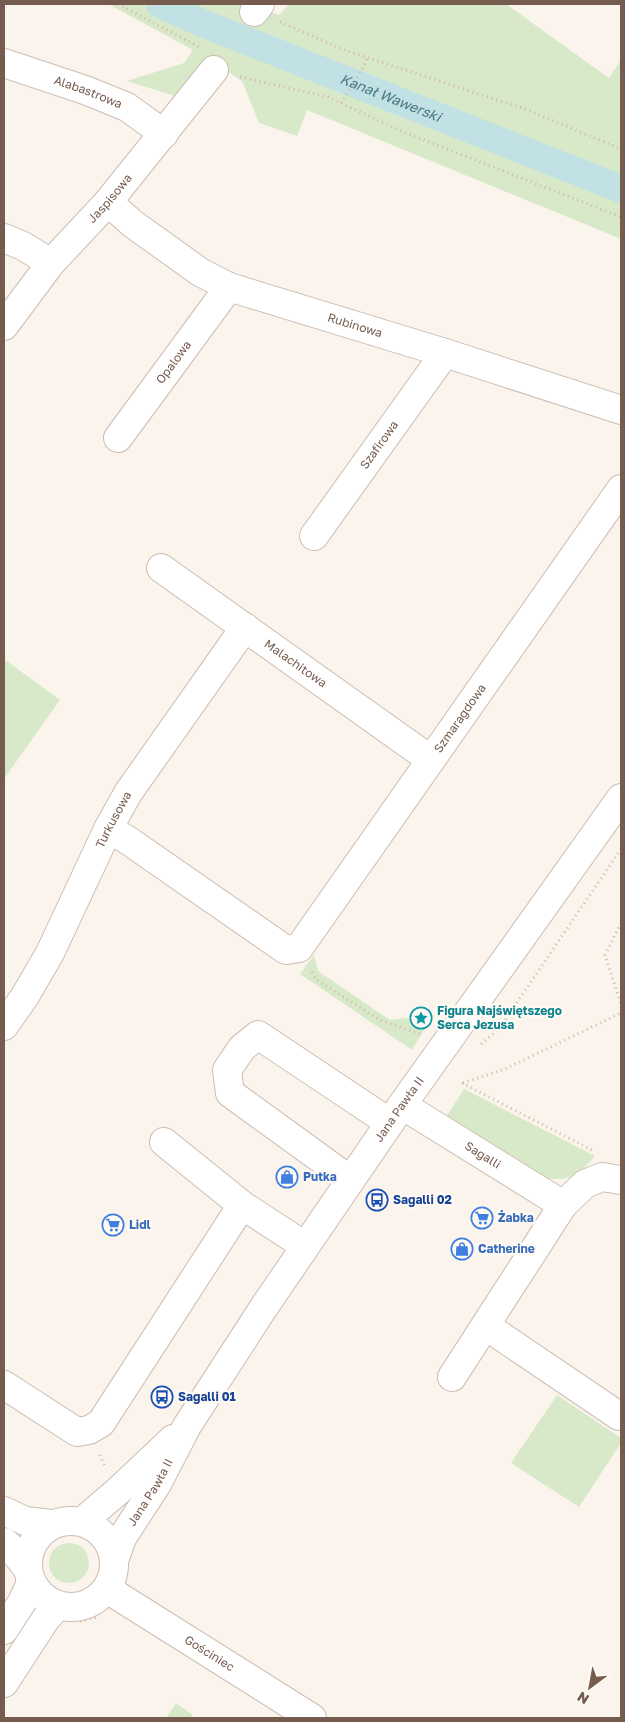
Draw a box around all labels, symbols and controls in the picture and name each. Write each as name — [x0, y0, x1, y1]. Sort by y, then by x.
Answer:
water label: Kanał Wawerski — [338, 70, 446, 126]
street label: Alabastrowa — [52, 72, 125, 111]
street label: Jaspisowa — [84, 170, 135, 226]
street label: Rubinowa — [326, 310, 384, 340]
street label: Opalowa — [152, 337, 194, 387]
street label: Szafirowa — [356, 418, 401, 472]
street label: Malachitowa — [262, 636, 330, 690]
street label: Szmaragdowa — [430, 681, 489, 755]
street label: Turkusowa — [92, 789, 134, 850]
place label: Figura Najświętszego Serca Jezusa — [437, 1003, 562, 1032]
place icon: Figura Najświętszego Serca Jezusa — [409, 1006, 433, 1030]
street label: Jana Pawła II — [371, 1074, 427, 1145]
street label: Sagalli — [462, 1138, 504, 1172]
shop icon: Putka — [275, 1165, 299, 1189]
place label: Putka — [303, 1169, 337, 1184]
bus stop icon: Sagalli 02 — [365, 1188, 389, 1212]
place label: Sagalli 02 — [393, 1192, 452, 1207]
supermarket icon: Żabka — [470, 1206, 494, 1230]
place label: Żabka — [498, 1210, 534, 1225]
supermarket icon: Lidl — [101, 1213, 125, 1237]
place label: Lidl — [129, 1217, 151, 1232]
shop icon: Catherine — [450, 1237, 474, 1261]
place label: Catherine — [478, 1241, 535, 1256]
bus stop icon: Sagalli 01 — [150, 1385, 174, 1409]
place label: Sagalli 01 — [178, 1389, 236, 1404]
street label: Jana Pawła II — [124, 1456, 176, 1529]
street label: Gościniec — [182, 1632, 238, 1675]
north arrow — [565, 1662, 615, 1712]
text: N — [574, 1688, 592, 1708]

